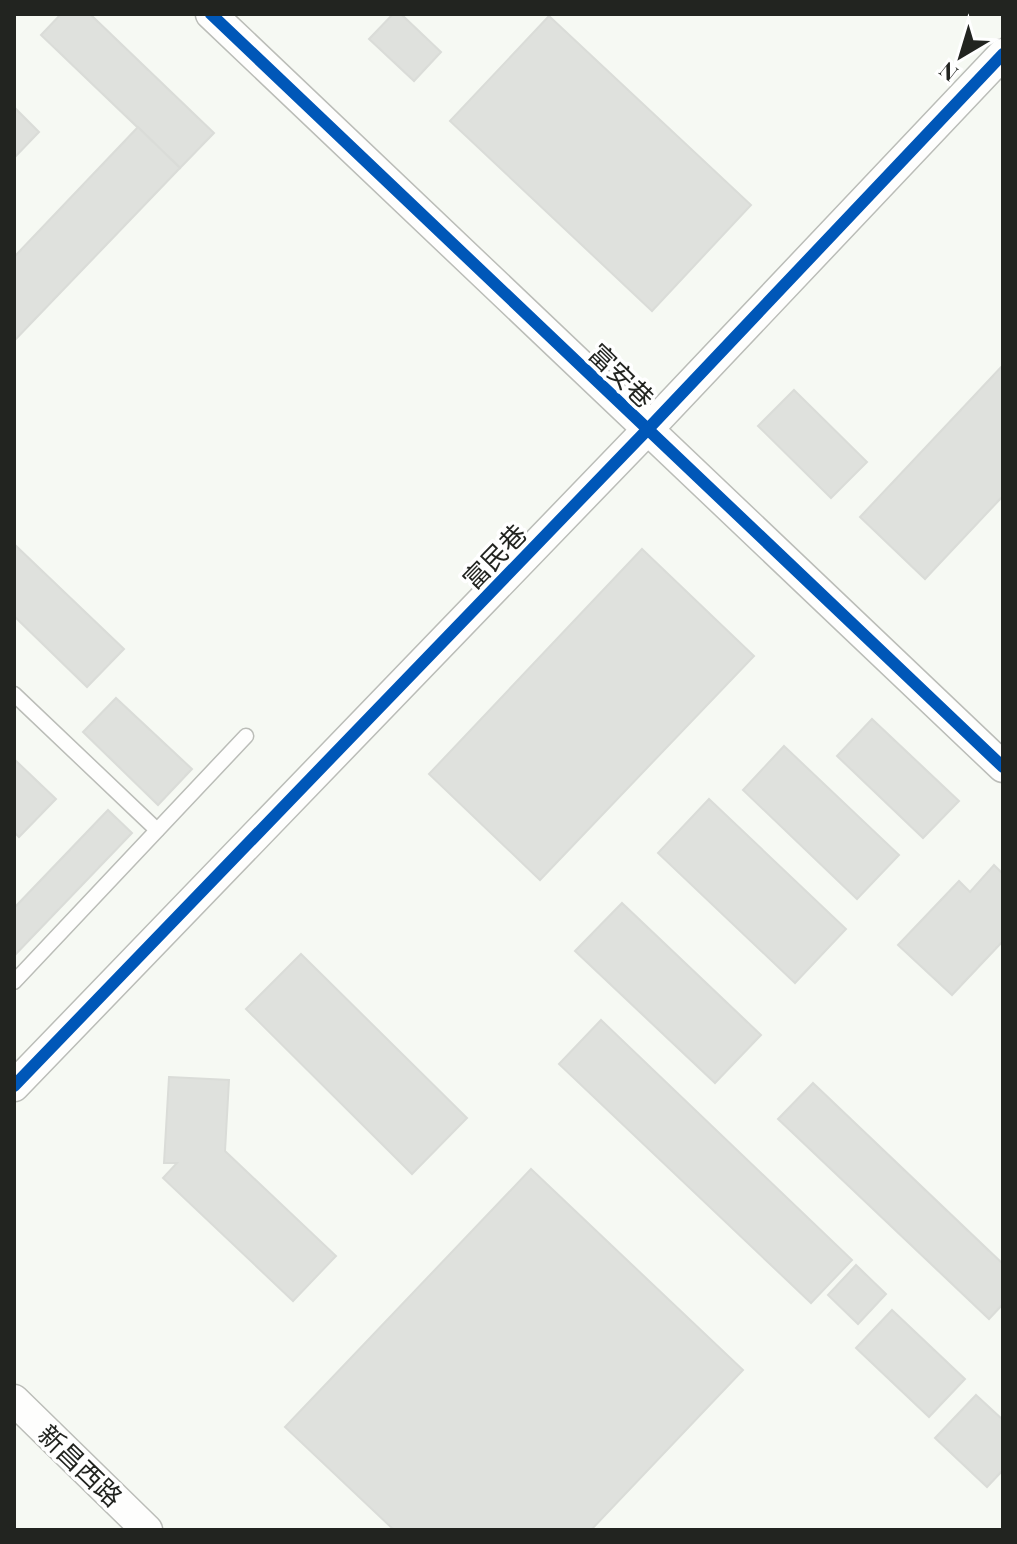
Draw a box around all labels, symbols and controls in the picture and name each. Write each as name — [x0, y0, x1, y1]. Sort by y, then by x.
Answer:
north arrow — [921, 16, 1001, 96]
text: N — [932, 56, 964, 89]
street label: 富安巷 — [582, 335, 662, 415]
street label: 富民巷 — [454, 516, 534, 596]
street label: 新昌西路 — [31, 1416, 131, 1514]

